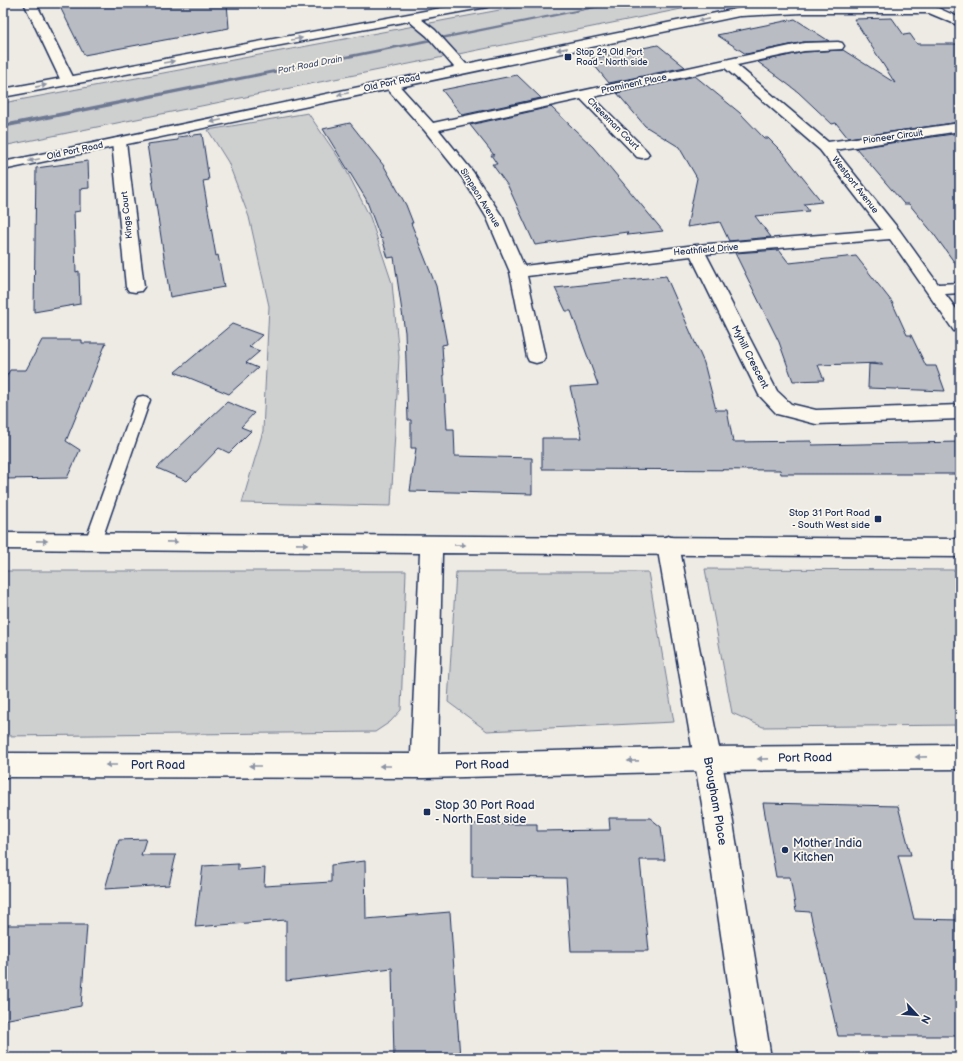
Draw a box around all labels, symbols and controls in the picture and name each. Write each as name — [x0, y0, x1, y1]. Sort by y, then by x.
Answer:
one-way arrow — [697, 17, 709, 23]
one-way arrow — [291, 35, 303, 41]
one-way arrow — [556, 46, 568, 52]
place label: Stop 29 Old Port Road - North side — [576, 47, 648, 68]
marker: Stop 29 Old Port Road - North side — [563, 52, 573, 62]
water label: Port Road Drain — [277, 53, 343, 77]
one-way arrow — [163, 59, 175, 65]
street label: Old Port Road — [363, 72, 421, 94]
street label: Prominent Place — [600, 72, 669, 96]
one-way arrow — [35, 83, 47, 89]
one-way arrow — [337, 91, 349, 97]
street label: Cheesman Court — [585, 96, 641, 152]
one-way arrow — [210, 119, 222, 125]
street label: Pioneer Circuit — [862, 127, 924, 147]
street label: Old Port Road — [46, 140, 104, 162]
street label: Westport Avenue — [829, 154, 881, 216]
one-way arrow — [28, 157, 40, 163]
street label: Simpson Avenue — [457, 166, 503, 230]
street label: Kings Court — [119, 191, 135, 239]
street label: Heathfield Drive — [673, 242, 740, 258]
street label: Myhill Crescent — [729, 323, 771, 391]
place label: Stop 31 Port Road - South West side — [789, 507, 870, 531]
marker: Stop 31 Port Road - South West side — [873, 514, 883, 524]
one-way arrow — [36, 538, 49, 544]
one-way arrow — [166, 539, 179, 545]
one-way arrow — [296, 541, 309, 547]
one-way arrow — [454, 542, 467, 548]
street label: Port Road — [778, 750, 832, 766]
one-way arrow — [914, 754, 927, 760]
street label: Brougham Place — [700, 756, 730, 846]
one-way arrow — [756, 756, 769, 762]
street label: Port Road — [455, 757, 509, 773]
street label: Port Road — [131, 758, 185, 773]
one-way arrow — [626, 758, 639, 764]
one-way arrow — [104, 762, 117, 768]
one-way arrow — [248, 763, 261, 769]
one-way arrow — [378, 763, 391, 769]
place label: Stop 30 Port Road - North East side — [435, 798, 535, 827]
marker: Stop 30 Port Road - North East side — [422, 807, 432, 817]
place label: Mother India Kitchen — [793, 836, 862, 865]
marker: Mother India Kitchen — [780, 845, 790, 855]
north arrow — [897, 995, 937, 1035]
text: N — [918, 1013, 933, 1026]

